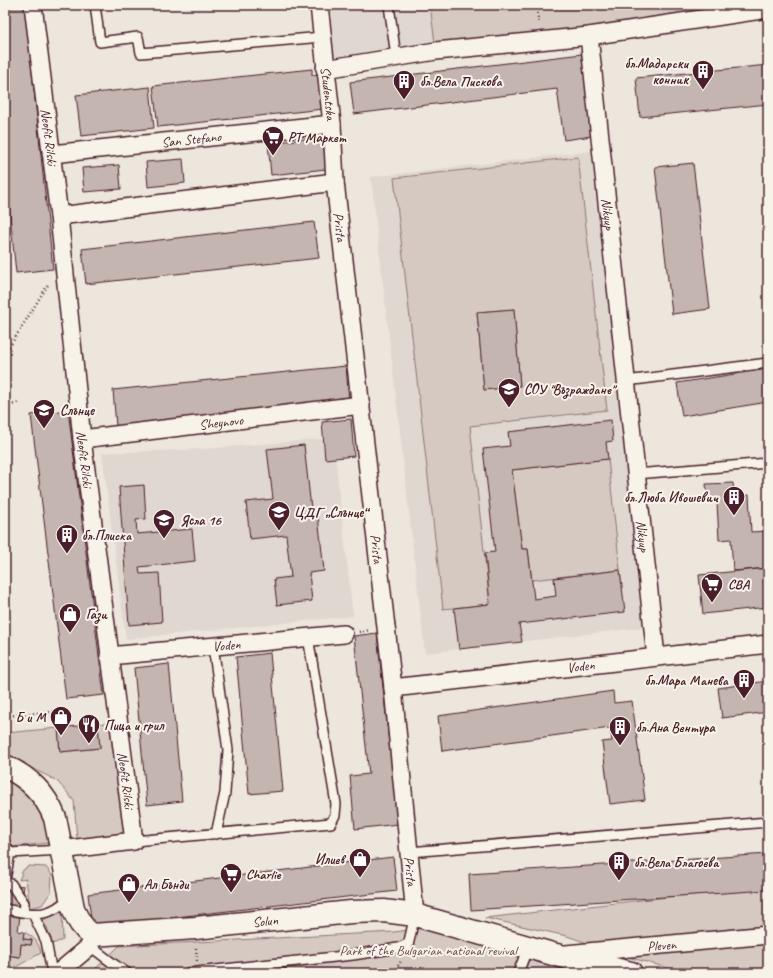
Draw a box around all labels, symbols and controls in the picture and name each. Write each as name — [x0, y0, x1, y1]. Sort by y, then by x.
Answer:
place label: бл.Мадарски конник — [625, 55, 689, 88]
building icon: бл.Мадарски конник — [690, 58, 716, 91]
street label: Studentska — [317, 66, 340, 122]
building icon: бл.Вела Пискова — [391, 68, 417, 101]
place label: бл.Вела Пискова — [420, 73, 502, 90]
street label: Neofit Rilski — [37, 108, 61, 169]
supermarket icon: РТ Маркет — [260, 124, 286, 157]
street label: San Stefano — [161, 127, 223, 151]
place label: РТ Маркет — [288, 129, 347, 146]
street label: Nikyup — [598, 197, 618, 231]
street label: Prista — [330, 211, 350, 244]
school or university icon: СОУ "Възраждане" — [496, 376, 522, 409]
place label: СОУ "Възраждане" — [524, 381, 618, 399]
school or university icon: Слънце — [31, 397, 57, 430]
place label: Слънце — [60, 402, 95, 419]
street label: Sheynovo — [198, 411, 245, 433]
street label: Neofit Rilski — [73, 430, 97, 491]
building icon: бл.Люба Ивошевич — [721, 484, 747, 517]
place label: бл.Люба Ивошевич — [624, 489, 719, 506]
school or university icon: ЦДГ „Слънце“ — [266, 499, 292, 532]
place label: ЦДГ „Слънце“ — [294, 504, 370, 521]
school or university icon: Ясла 16 — [151, 507, 177, 540]
place label: Ясла 16 — [180, 512, 222, 529]
street label: Nikyup — [633, 519, 653, 553]
building icon: бл.Плиска — [54, 522, 80, 555]
place label: бл.Плиска — [82, 527, 132, 544]
street label: Prista — [367, 533, 387, 566]
supermarket icon: CBA — [699, 571, 725, 604]
place label: CBA — [728, 576, 750, 593]
shop icon: Гази — [57, 601, 83, 634]
place label: Гази — [86, 606, 108, 624]
street label: Voden — [212, 635, 242, 655]
street label: Voden — [566, 656, 596, 676]
building icon: бл.Мара Манева — [731, 667, 757, 700]
place label: бл.Мара Манева — [645, 672, 729, 689]
shop icon: Б и М — [48, 704, 74, 737]
place label: Б и М — [16, 709, 47, 726]
restaurant icon: Пица и грил — [76, 712, 102, 745]
building icon: бл.Ана Вентура — [607, 714, 633, 747]
place label: Пица и грил — [104, 717, 165, 734]
place label: бл.Ана Вентура — [636, 719, 716, 736]
street label: Neofit Rilski — [114, 751, 139, 812]
shop icon: Илиев — [347, 846, 373, 879]
building icon: бл.Вела Благоева — [606, 849, 632, 882]
place label: Илиев — [315, 851, 346, 868]
place label: бл.Вела Благоева — [634, 854, 720, 871]
street label: Prista — [401, 856, 421, 888]
supermarket icon: Charlie — [218, 861, 244, 894]
place label: Charlie — [246, 866, 282, 883]
shop icon: Ал Бънди — [116, 871, 142, 904]
place label: Ал Бънди — [144, 876, 190, 893]
street label: Solun — [252, 911, 279, 931]
street label: Pleven — [646, 935, 678, 955]
park label: Park of the Bulgarian national revival — [339, 942, 519, 959]

